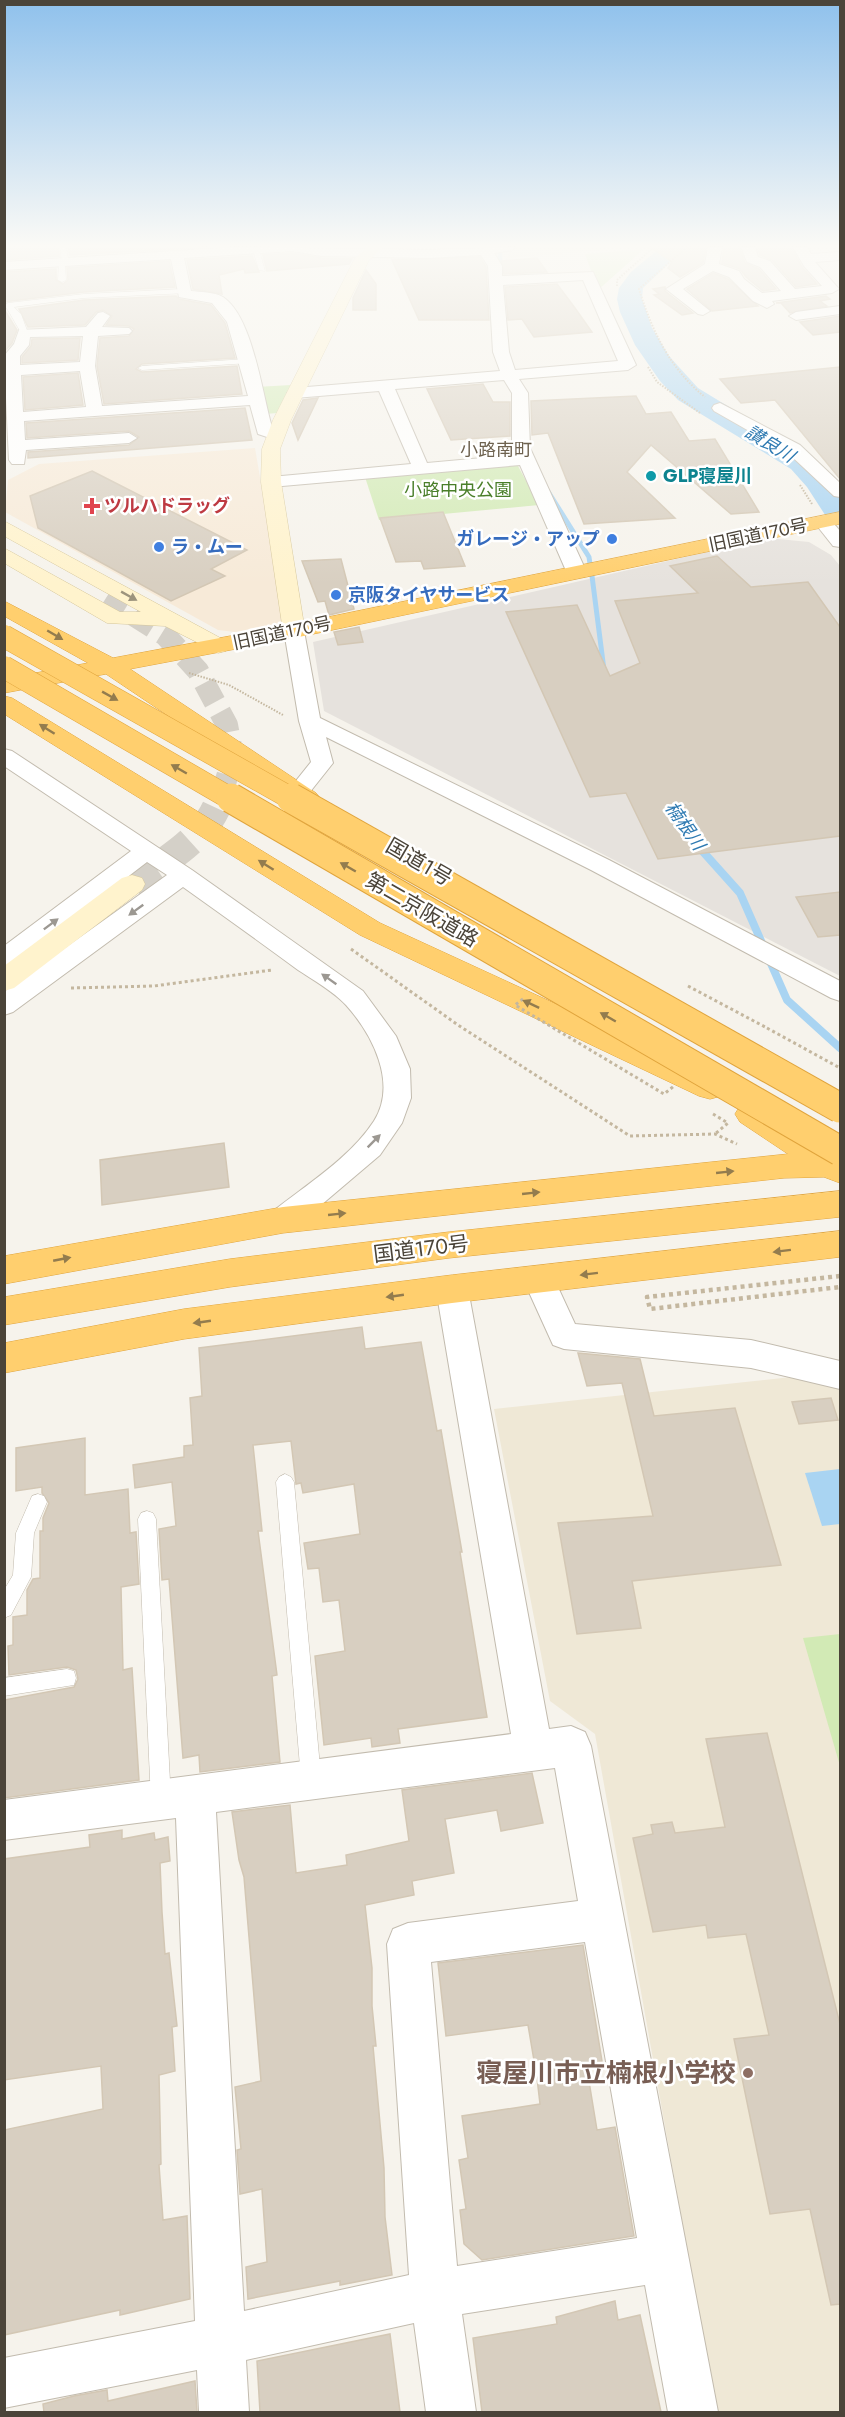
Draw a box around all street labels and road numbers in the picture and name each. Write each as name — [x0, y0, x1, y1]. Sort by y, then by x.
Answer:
street label: 旧国道170号 — [706, 512, 810, 558]
street label: 旧国道170号 — [230, 610, 334, 656]
street label: 国道1号 — [380, 831, 458, 893]
street label: 第二京阪道路 — [360, 866, 484, 954]
street label: 国道170号 — [371, 1228, 471, 1270]

